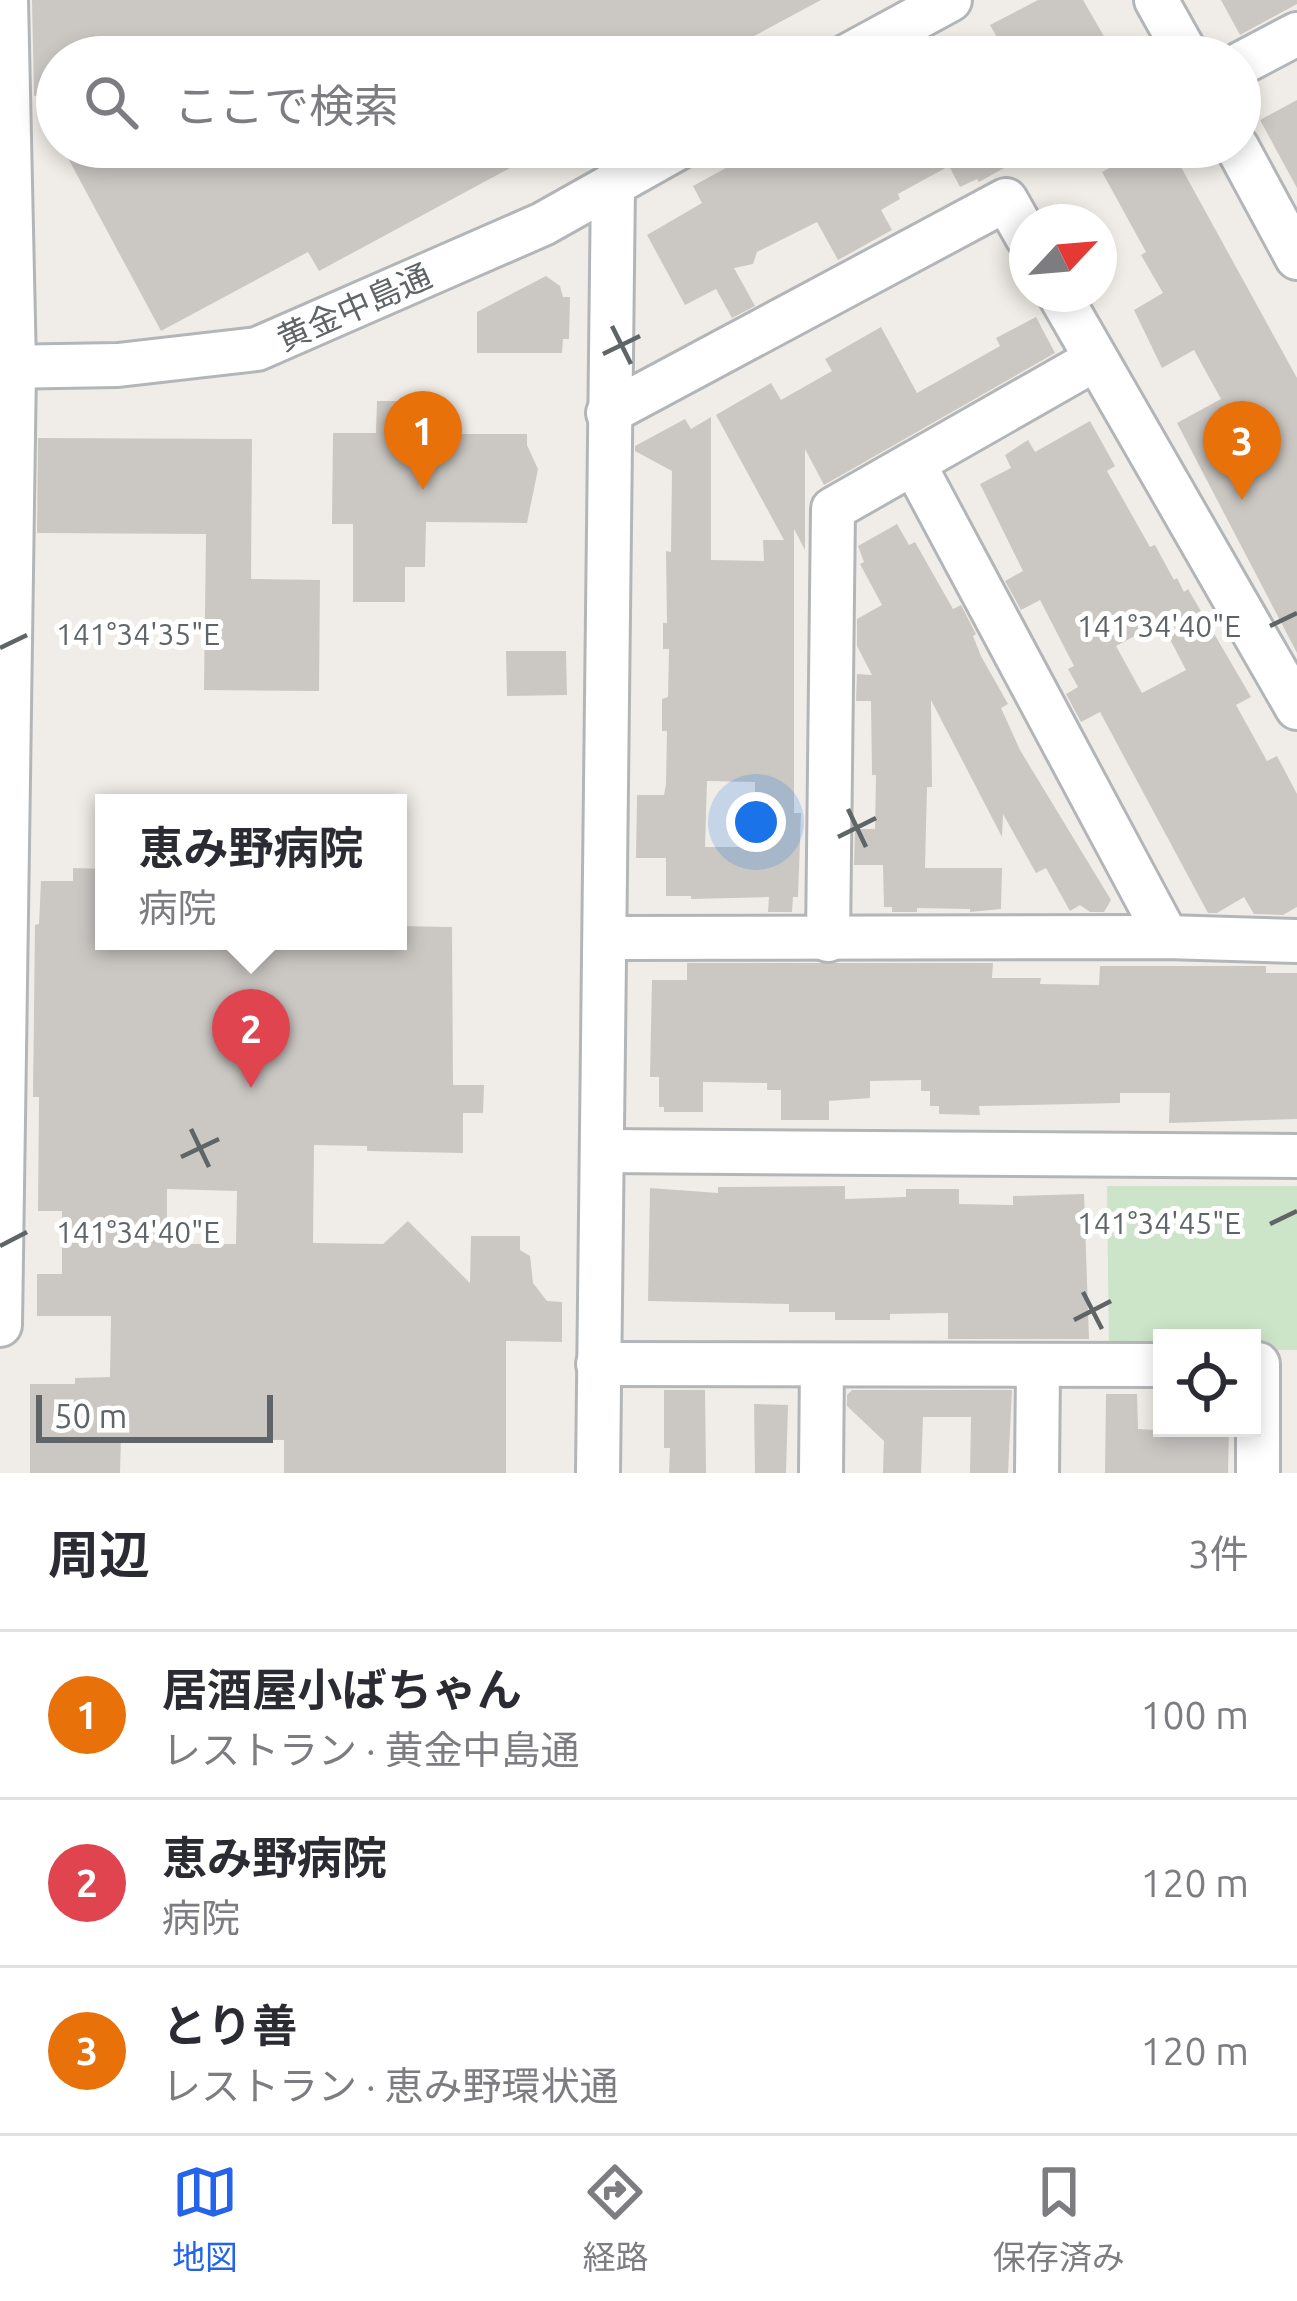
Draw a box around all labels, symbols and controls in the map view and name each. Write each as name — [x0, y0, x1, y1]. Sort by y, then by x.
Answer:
search box — [36, 36, 1261, 168]
icon: search — [78, 69, 144, 135]
text: ここで検索 — [174, 80, 399, 131]
north arrow — [1009, 204, 1117, 312]
street label: 黄金中島通 — [271, 256, 437, 357]
pin: 1 — [384, 391, 462, 490]
pin: 3 — [1203, 401, 1281, 500]
text: 141°34'40"E — [1077, 609, 1241, 643]
text: 141°34'35"E — [56, 617, 220, 651]
your location — [726, 792, 786, 852]
popup — [95, 794, 407, 950]
text: 恵み野病院 — [138, 822, 364, 873]
text: 病院 — [138, 886, 217, 929]
pin: 2 — [212, 989, 290, 1088]
text: 141°34'45"E — [1077, 1206, 1241, 1240]
text: 141°34'40"E — [56, 1215, 220, 1249]
map controls — [1153, 1329, 1261, 1437]
button: locate — [1153, 1329, 1261, 1437]
scale bar — [36, 1389, 273, 1442]
text: 50 m — [54, 1397, 127, 1434]
text: 周辺 — [48, 1525, 150, 1583]
text: 3件 — [1188, 1532, 1249, 1575]
text: 居酒屋小ばちゃん — [162, 1664, 522, 1715]
text: 1 — [76, 1693, 98, 1736]
text: 100 m — [1140, 1693, 1249, 1736]
text: レストラン · 黄金中島通 — [162, 1728, 579, 1771]
text: 恵み野病院 — [162, 1832, 387, 1883]
text: 2 — [76, 1861, 98, 1904]
text: 120 m — [1140, 1861, 1249, 1904]
text: 病院 — [162, 1896, 240, 1939]
text: とり善 — [162, 2000, 297, 2051]
text: 3 — [76, 2029, 98, 2072]
text: 120 m — [1140, 2029, 1249, 2072]
text: レストラン · 恵み野環状通 — [162, 2064, 618, 2107]
tab: 地図 — [172, 2159, 238, 2279]
tab: 経路 — [582, 2159, 648, 2279]
tab: 保存済み — [993, 2159, 1125, 2279]

